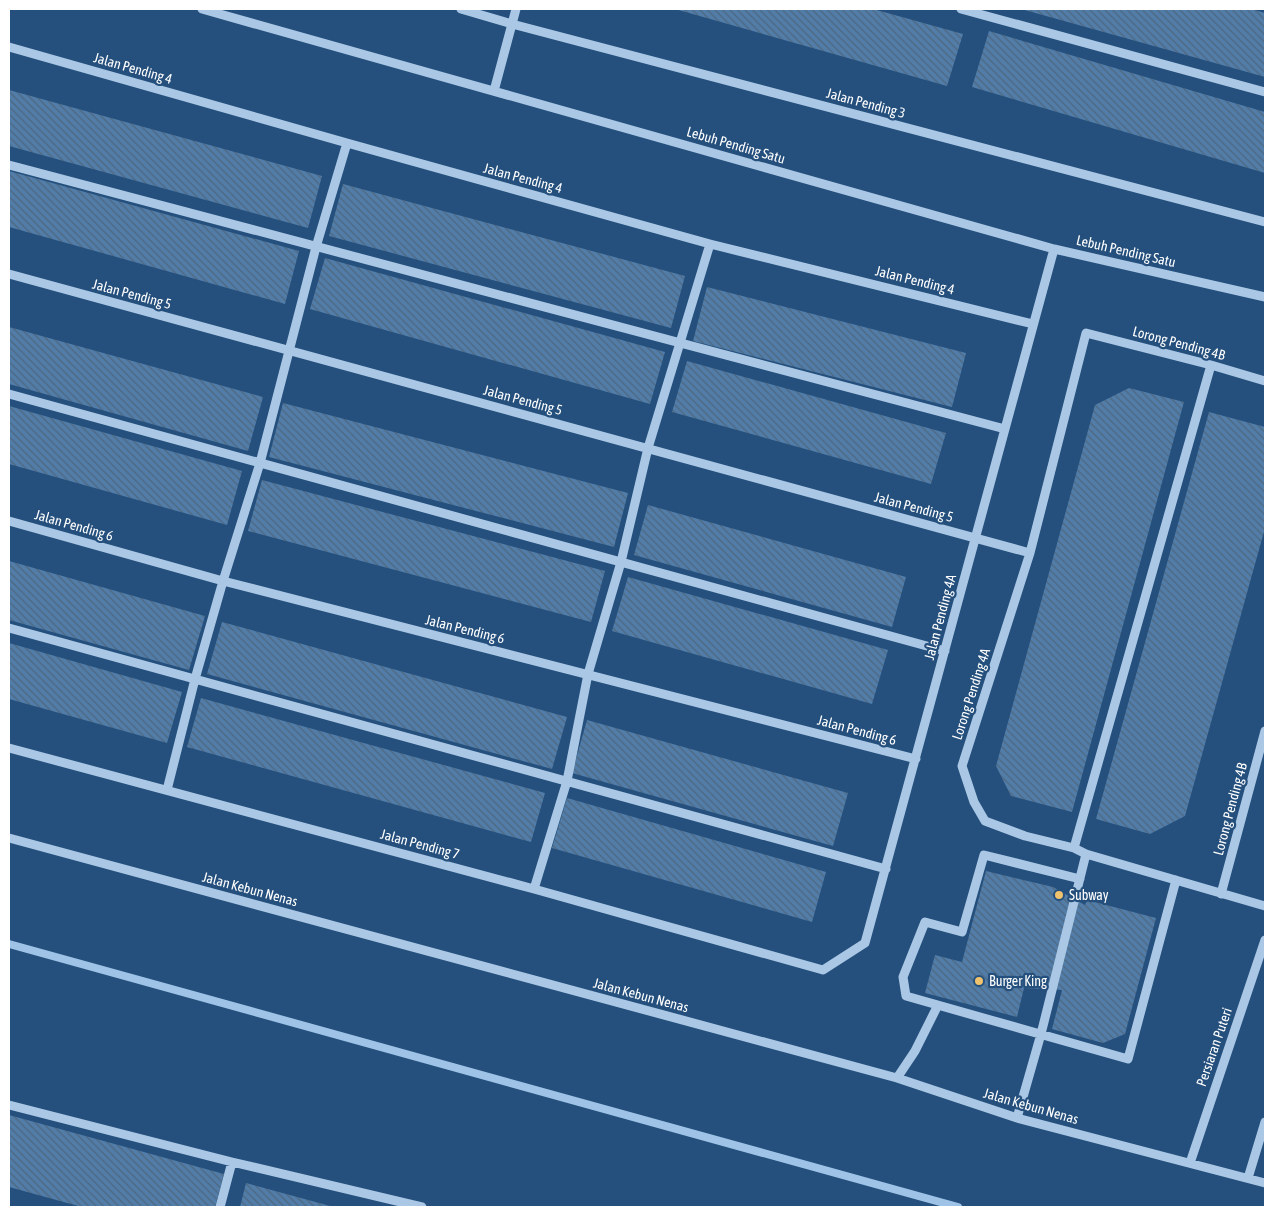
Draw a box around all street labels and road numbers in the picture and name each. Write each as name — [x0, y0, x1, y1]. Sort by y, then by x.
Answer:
street label: Jalan Pending 4 — [92, 49, 175, 87]
street label: Jalan Pending 3 — [825, 85, 907, 121]
street label: Lebuh Pending Satu — [685, 123, 787, 167]
street label: Jalan Pending 4 — [482, 160, 565, 196]
street label: Lebuh Pending Satu — [1075, 232, 1177, 270]
street label: Jalan Pending 4 — [874, 262, 957, 298]
street label: Jalan Pending 5 — [91, 276, 173, 312]
street label: Lorong Pending 4B — [1131, 323, 1227, 363]
street label: Jalan Pending 5 — [482, 382, 564, 418]
street label: Jalan Pending 5 — [873, 489, 955, 525]
street label: Jalan Pending 6 — [33, 506, 116, 544]
street label: Jalan Pending 4A — [921, 572, 959, 661]
street label: Jalan Pending 6 — [424, 611, 507, 647]
street label: Lorong Pending 4A — [949, 646, 993, 742]
street label: Jalan Pending 6 — [816, 712, 899, 748]
street label: Lorong Pending 4B — [1210, 761, 1250, 857]
street label: Jalan Pending 7 — [379, 826, 461, 862]
street label: Jalan Kebun Nenas — [201, 869, 299, 909]
street label: Jalan Kebun Nenas — [592, 975, 690, 1015]
street label: Persiaran Puteri — [1193, 1006, 1235, 1088]
street label: Jalan Kebun Nenas — [982, 1085, 1080, 1127]

